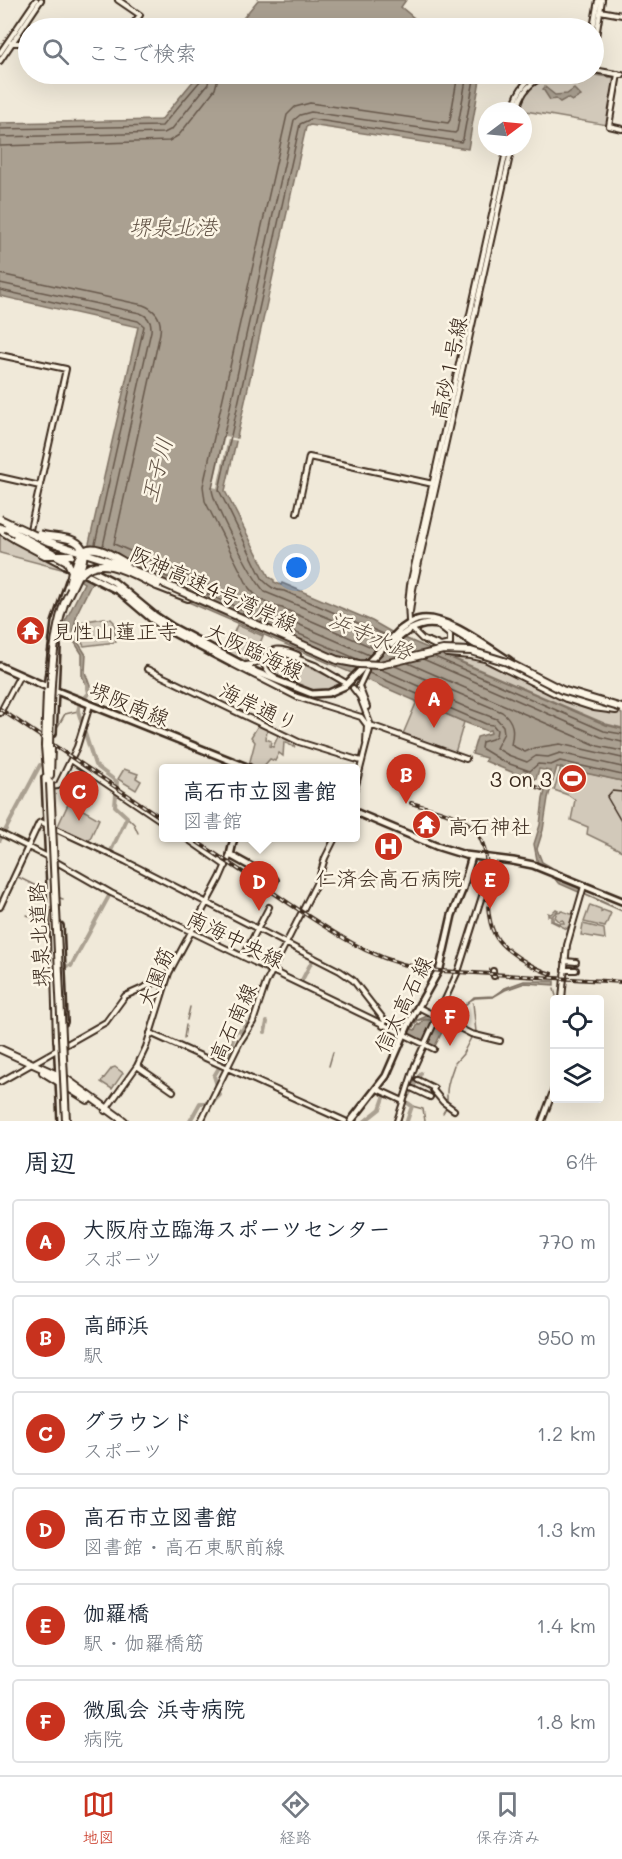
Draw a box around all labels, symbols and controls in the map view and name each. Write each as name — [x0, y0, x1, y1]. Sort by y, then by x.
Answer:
search box — [18, 18, 604, 84]
icon: search — [39, 35, 72, 68]
text: ここで検索 — [87, 38, 197, 67]
north arrow — [478, 102, 532, 156]
water label: 堺泉北港 — [129, 212, 219, 241]
street label: 高砂１号線 — [424, 314, 472, 422]
water label: 王子川 — [133, 434, 179, 506]
street label: 阪神高速4号湾岸線 — [126, 539, 302, 637]
your location — [282, 553, 311, 582]
water label: 浜寺水路 — [325, 604, 419, 667]
temple icon: 見性山蓮正寺 — [15, 614, 47, 646]
street label: 大阪臨海線 — [202, 616, 308, 684]
place label: 見性山蓮正寺 — [52, 617, 178, 644]
street label: 堺阪南線 — [86, 675, 174, 731]
street label: 海岸通り — [215, 675, 303, 737]
pin: A — [414, 678, 454, 728]
pin: B — [386, 754, 426, 804]
sports icon: 3 on 3 — [557, 762, 589, 794]
popup — [159, 764, 360, 842]
place label: 3 on 3 — [490, 765, 552, 792]
pin: C — [60, 772, 98, 821]
text: 高石市立図書館 — [182, 776, 337, 805]
text: 図書館 — [182, 807, 242, 833]
temple icon: 高石神社 — [411, 809, 443, 841]
place label: 高石神社 — [448, 812, 532, 839]
hospital icon: 仁済会高石病院 — [373, 830, 405, 862]
pin: E — [470, 860, 510, 909]
pin: D — [240, 862, 278, 911]
place label: 仁済会高石病院 — [316, 864, 463, 891]
street label: 堺泉北道路 — [22, 882, 54, 988]
street label: 南海中央線 — [183, 903, 289, 973]
street label: 大園筋 — [131, 943, 179, 1011]
street label: 信太高石線 — [367, 951, 437, 1057]
street label: 高石南線 — [202, 978, 262, 1066]
map controls — [550, 995, 604, 1103]
button: locate — [550, 995, 604, 1049]
pin: F — [430, 996, 470, 1046]
button: layers — [550, 1049, 604, 1103]
text: 周辺 — [24, 1145, 76, 1179]
text: 6件 — [566, 1148, 598, 1174]
text: 大阪府立臨海スポーツセンター — [83, 1214, 391, 1243]
text: A — [39, 1228, 52, 1254]
text: 770 m — [539, 1228, 596, 1254]
text: スポーツ — [83, 1245, 163, 1271]
text: 高師浜 — [83, 1310, 149, 1339]
text: B — [39, 1324, 52, 1350]
text: 950 m — [538, 1324, 596, 1350]
text: 駅 — [83, 1341, 103, 1367]
text: グラウンド — [83, 1406, 193, 1435]
text: C — [38, 1420, 53, 1446]
text: 1.2 km — [537, 1420, 596, 1446]
text: スポーツ — [83, 1437, 163, 1463]
text: 高石市立図書館 — [83, 1502, 237, 1531]
text: D — [38, 1516, 53, 1542]
text: 1.3 km — [536, 1516, 596, 1542]
text: 図書館 · 高石東駅前線 — [83, 1533, 285, 1559]
text: 伽羅橋 — [83, 1598, 149, 1627]
text: E — [39, 1612, 52, 1638]
text: 1.4 km — [536, 1612, 596, 1638]
text: 駅 · 伽羅橋筋 — [83, 1629, 205, 1655]
text: 微風会 浜寺病院 — [83, 1694, 245, 1723]
text: F — [39, 1708, 52, 1734]
text: 1.8 km — [536, 1708, 596, 1734]
text: 病院 — [83, 1725, 123, 1751]
tab: 地図 — [82, 1788, 115, 1848]
tab: 経路 — [279, 1788, 312, 1848]
tab: 保存済み — [476, 1788, 540, 1848]

